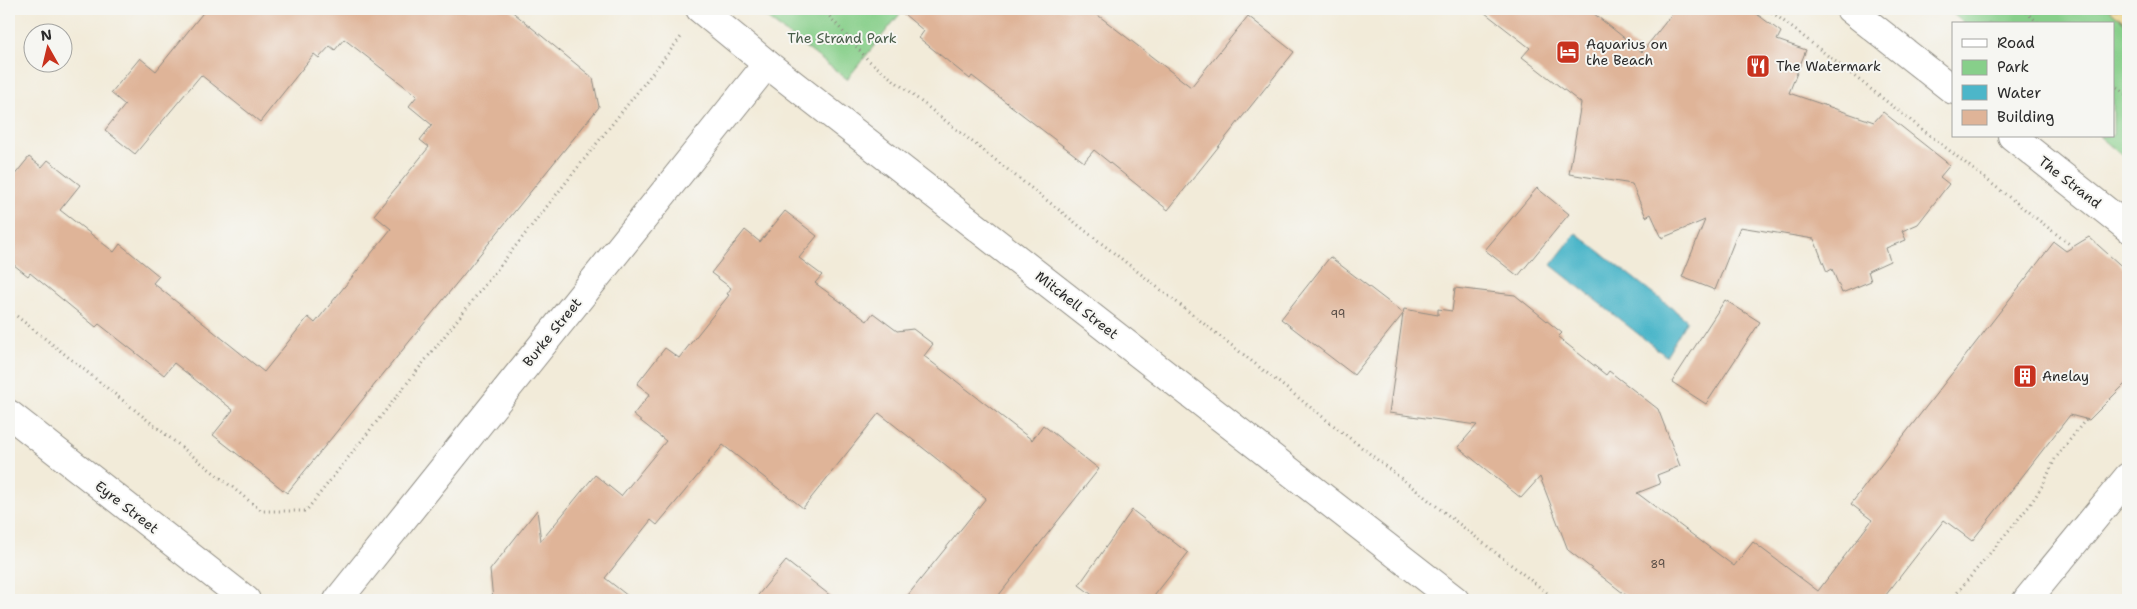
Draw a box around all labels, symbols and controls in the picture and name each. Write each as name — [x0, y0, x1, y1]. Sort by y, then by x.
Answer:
north arrow — [22, 22, 72, 72]
legend — [1952, 22, 2114, 138]
text: N — [39, 25, 53, 45]
park label: The Strand Park — [787, 29, 897, 47]
text: Road — [1997, 33, 2035, 53]
place label: Aquarius on the Beach — [1586, 35, 1668, 69]
hotel icon: Aquarius on the Beach — [1555, 39, 1581, 65]
restaurant icon: The Watermark — [1745, 53, 1771, 79]
place label: The Watermark — [1776, 57, 1881, 75]
text: Park — [1997, 57, 2029, 77]
text: Water — [1997, 83, 2041, 103]
text: Building — [1997, 107, 2054, 127]
street label: The Strand — [2035, 152, 2105, 212]
street label: Mitchell Street — [1032, 267, 1122, 343]
street label: Burke Street — [519, 294, 585, 370]
house number: 99 — [1331, 307, 1345, 322]
building icon: Anelay — [2012, 363, 2038, 389]
place label: Anelay — [2042, 367, 2089, 385]
street label: Eyre Street — [92, 477, 162, 537]
house number: 89 — [1651, 557, 1665, 572]

